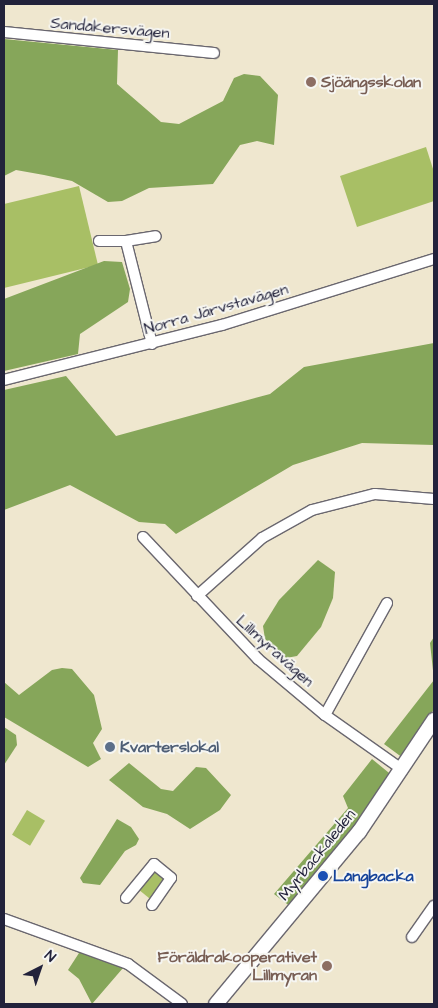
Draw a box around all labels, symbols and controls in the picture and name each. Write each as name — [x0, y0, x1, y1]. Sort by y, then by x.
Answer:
street label: Sandåkersvägen — [50, 13, 170, 43]
place label: Sjöängsskolan — [321, 72, 421, 92]
marker: Sjöängsskolan — [305, 76, 317, 88]
street label: Norra Järvstavägen — [142, 279, 290, 339]
street label: Lillmyravägen — [232, 611, 318, 691]
place label: Kvarterslokal — [120, 737, 219, 757]
marker: Kvarterslokal — [104, 741, 116, 753]
street label: Myrbackaleden — [274, 805, 360, 905]
place label: Långbacka — [333, 866, 414, 886]
marker: Långbacka — [317, 870, 329, 882]
north arrow — [15, 943, 65, 993]
text: N — [40, 946, 60, 967]
place label: Föräldrakooperativet Lillmyran — [158, 947, 317, 985]
marker: Föräldrakooperativet Lillmyran — [321, 960, 333, 972]

